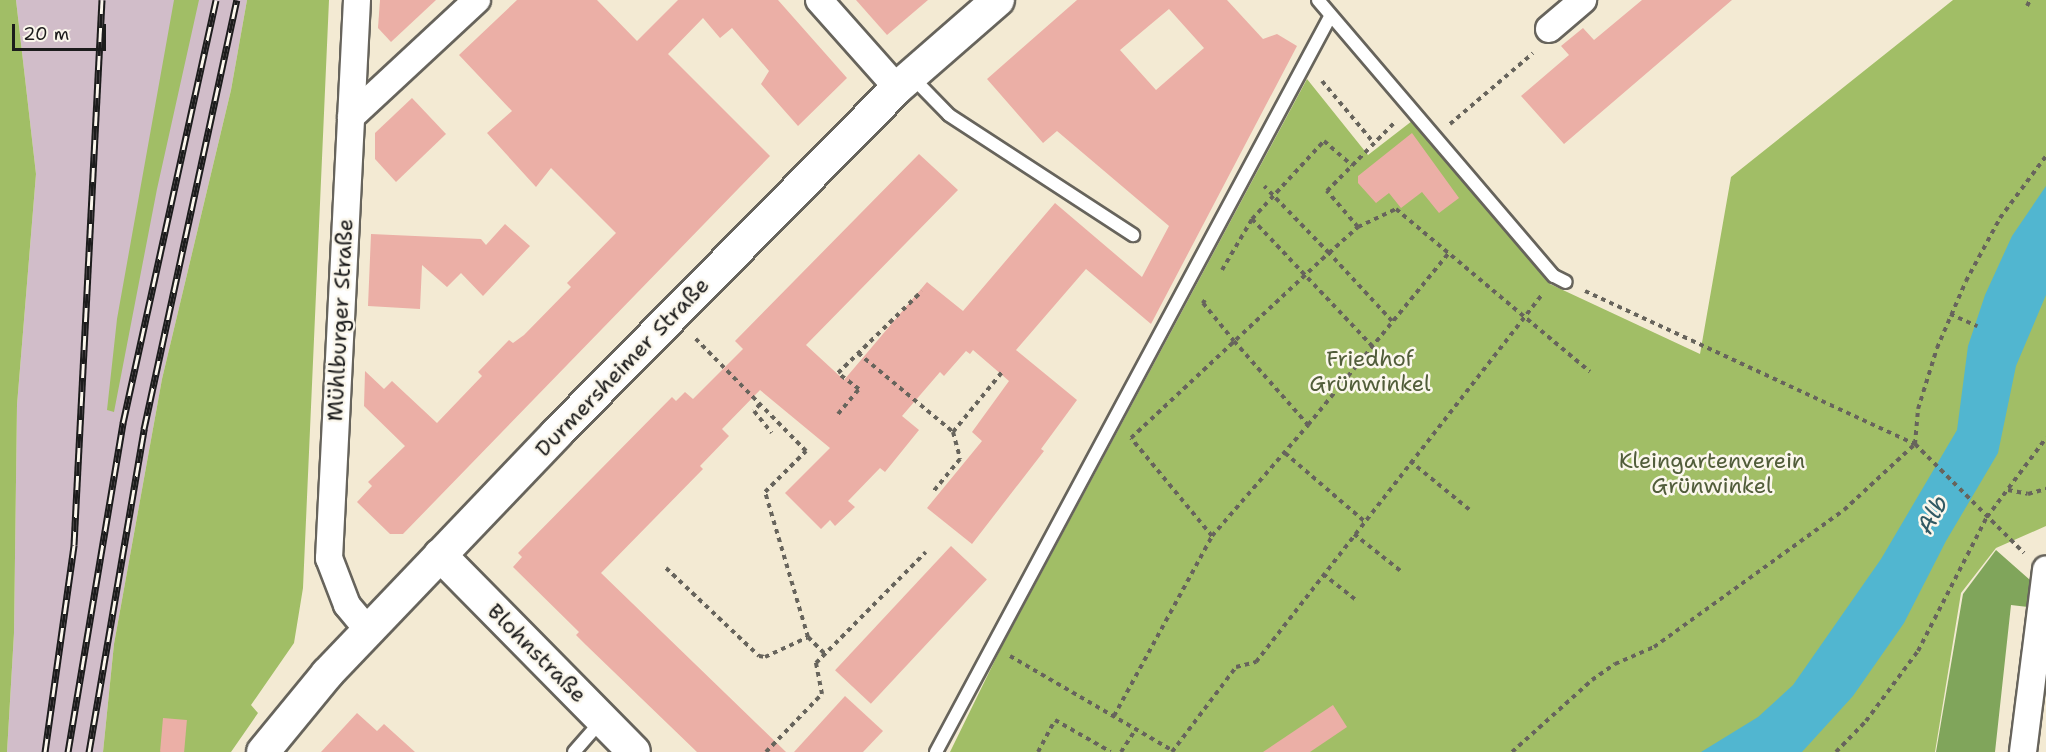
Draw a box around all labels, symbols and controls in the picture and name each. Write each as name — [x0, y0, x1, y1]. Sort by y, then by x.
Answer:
scale bar — [15, 12, 110, 50]
text: 20 m — [23, 22, 69, 46]
street label: Mühlburger Straße — [322, 218, 358, 422]
street label: Durmersheimer Straße — [530, 272, 714, 462]
park label: Friedhof Grünwinkel — [1309, 345, 1431, 396]
park label: Kleingartenverein Grünwinkel — [1619, 447, 1805, 499]
water label: Alb — [1911, 491, 1955, 539]
street label: Blohnstraße — [482, 598, 592, 708]

